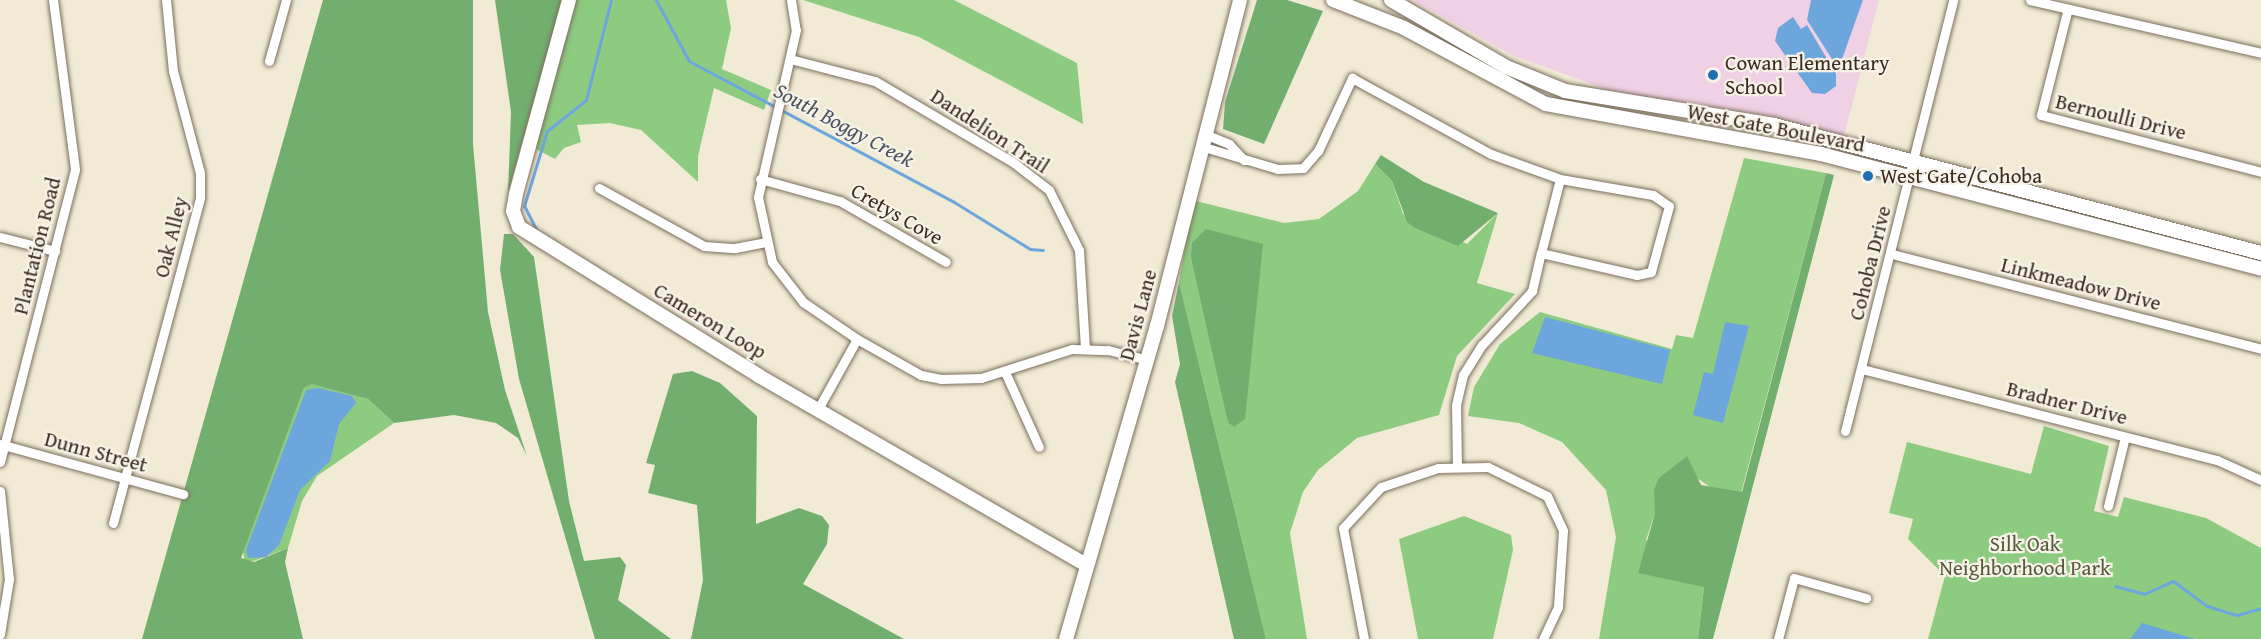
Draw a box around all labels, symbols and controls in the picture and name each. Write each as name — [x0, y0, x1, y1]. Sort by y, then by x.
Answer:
place label: Cowan Elementary School — [1725, 50, 1889, 100]
marker: Cowan Elementary School — [1706, 68, 1720, 82]
water label: South Boggy Creek — [770, 77, 918, 173]
street label: Dandelion Trail — [926, 83, 1054, 179]
street label: Bernoulli Drive — [2053, 89, 2189, 145]
street label: West Gate Boulevard — [1685, 98, 1867, 158]
place label: West Gate/Cohoba — [1880, 163, 2042, 189]
marker: West Gate/Cohoba — [1861, 169, 1875, 183]
street label: Plantation Road — [8, 175, 66, 317]
street label: Cretys Cove — [847, 178, 947, 250]
street label: Oak Alley — [149, 194, 193, 280]
street label: Cohoba Drive — [1844, 203, 1896, 323]
street label: Linkmeadow Drive — [1998, 252, 2164, 316]
street label: Davis Lane — [1114, 267, 1162, 363]
street label: Cameron Loop — [649, 278, 771, 364]
street label: Bradner Drive — [2004, 376, 2130, 430]
street label: Dunn Street — [42, 426, 150, 478]
park label: Silk Oak Neighborhood Park — [1939, 531, 2111, 581]

